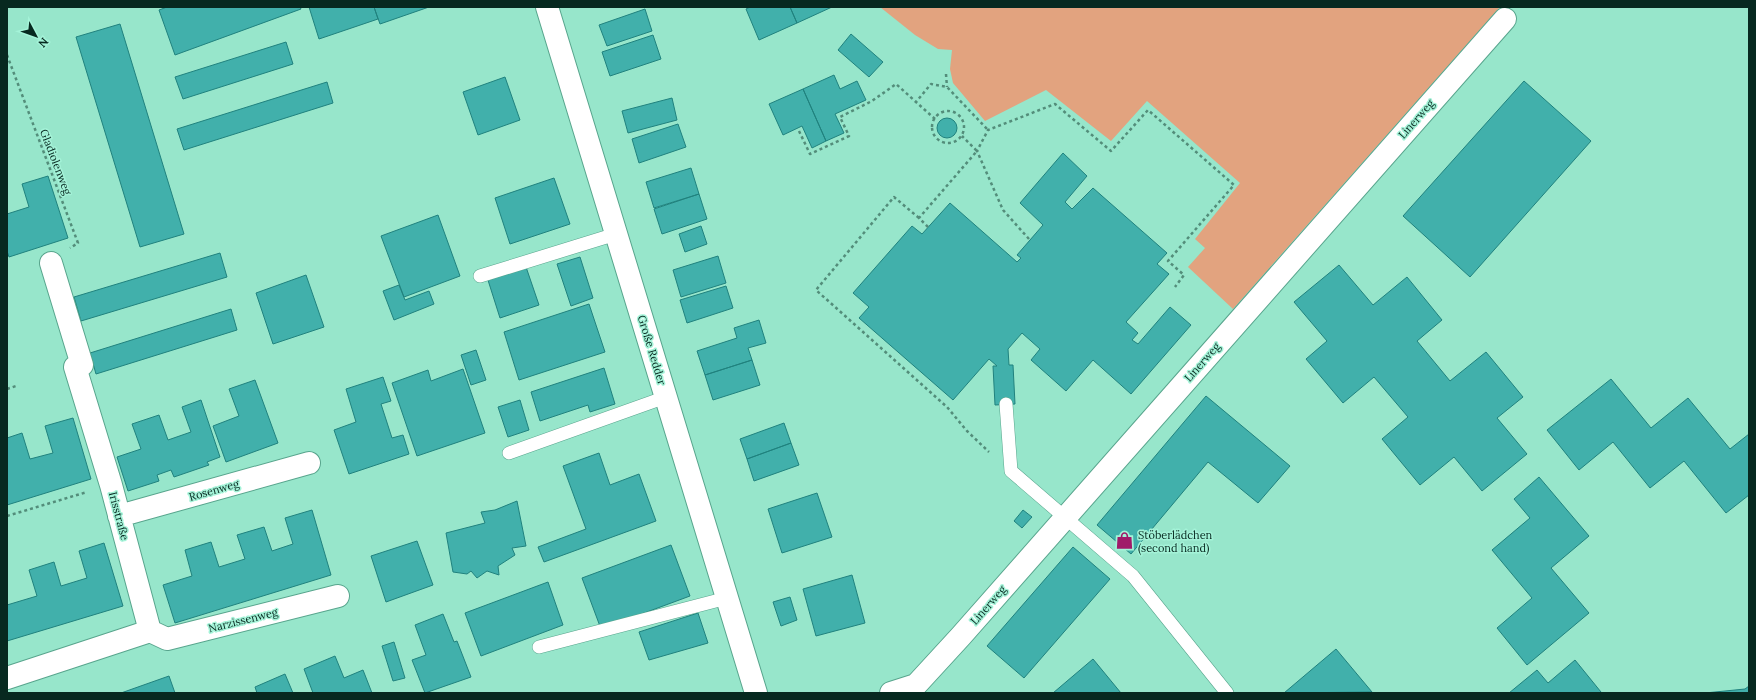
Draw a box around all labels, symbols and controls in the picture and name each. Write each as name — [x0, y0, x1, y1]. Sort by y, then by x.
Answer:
north arrow — [16, 16, 56, 56]
text: N — [35, 35, 52, 51]
street label: Linerweg — [1395, 96, 1438, 142]
street label: Gladiolenweg — [37, 127, 75, 198]
street label: Große Redder — [635, 313, 669, 387]
street label: Linerweg — [1181, 339, 1224, 385]
street label: Rosenweg — [187, 476, 242, 504]
street label: Irisstraße — [106, 490, 132, 542]
place label: Stöberlädchen (second hand) — [1138, 528, 1213, 556]
shop icon: Stöberlädchen (second hand) — [1115, 531, 1135, 551]
street label: Linerweg — [967, 582, 1010, 628]
street label: Narzissenweg — [207, 604, 280, 635]

